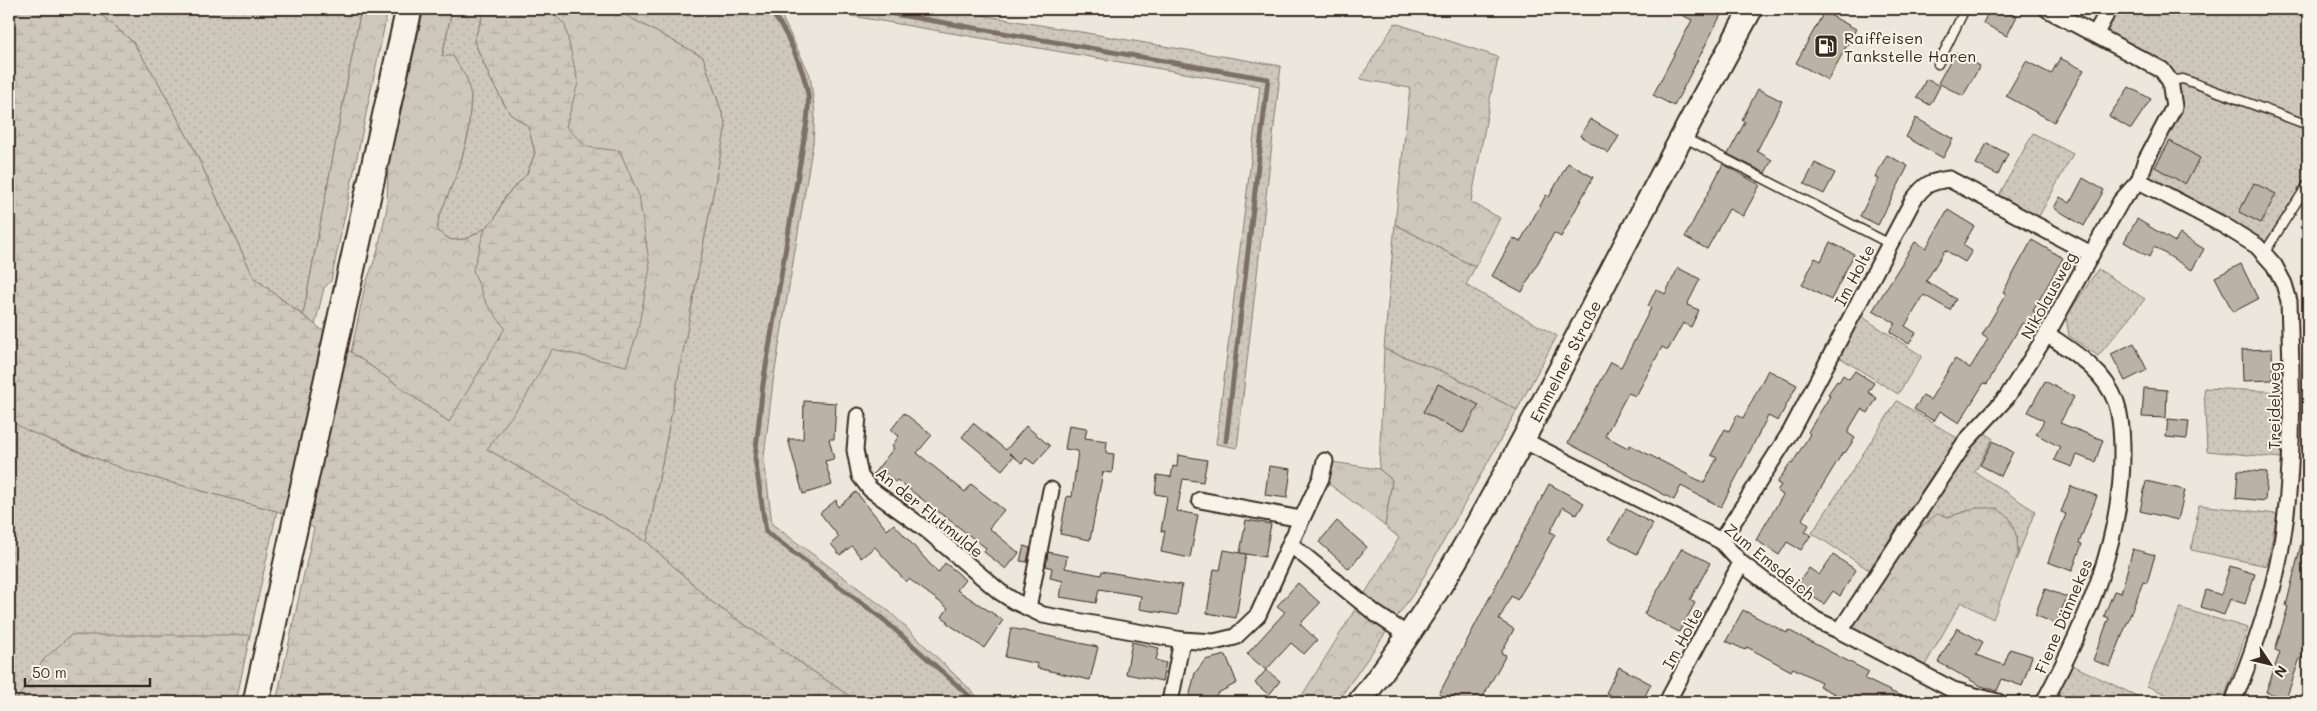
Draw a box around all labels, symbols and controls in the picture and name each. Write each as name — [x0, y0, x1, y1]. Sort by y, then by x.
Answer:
place label: Raiffeisen Tankstelle Haren — [1844, 27, 1976, 66]
fuel station icon: Raiffeisen Tankstelle Haren — [1813, 33, 1839, 59]
street label: Im Holte — [1829, 241, 1879, 309]
street label: Nikolausweg — [2015, 248, 2081, 342]
street label: Emmelner Straße — [1524, 296, 1605, 425]
street label: Treidelweg — [2263, 362, 2284, 450]
street label: An der Flutmulde — [872, 462, 988, 562]
street label: Zum Emsdeich — [1720, 518, 1820, 604]
street label: Fiene Dännekes — [2029, 556, 2097, 676]
street label: Im Holte — [1657, 604, 1707, 672]
north arrow — [2244, 638, 2294, 688]
scale bar — [25, 656, 150, 688]
text: 50 m — [32, 662, 67, 682]
text: N — [2270, 662, 2292, 682]

